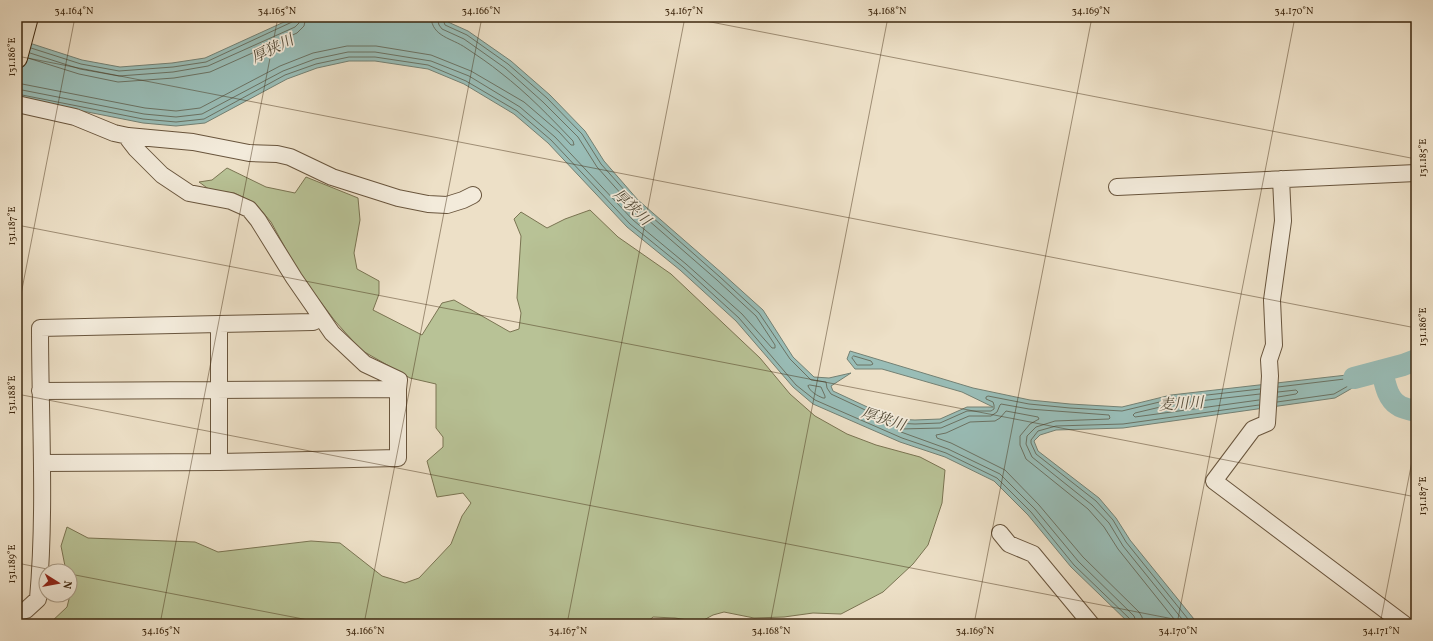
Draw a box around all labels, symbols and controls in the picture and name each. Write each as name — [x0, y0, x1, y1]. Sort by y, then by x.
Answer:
text: 34.164°N — [55, 4, 94, 18]
text: 34.165°N — [258, 4, 297, 18]
text: 34.166°N — [462, 4, 501, 18]
text: 34.167°N — [665, 4, 704, 18]
text: 34.168°N — [868, 4, 907, 18]
text: 34.169°N — [1072, 4, 1111, 18]
text: 34.170°N — [1275, 4, 1314, 18]
water label: 厚狭川 — [248, 30, 300, 69]
text: 131.186°E — [5, 37, 19, 77]
text: 131.185°E — [1416, 139, 1430, 177]
water label: 厚狭川 — [608, 185, 656, 233]
text: 131.187°E — [5, 207, 19, 245]
text: 131.186°E — [1416, 307, 1430, 347]
text: 131.188°E — [5, 375, 19, 415]
water label: 麦川川 — [1158, 393, 1206, 417]
water label: 厚狭川 — [858, 403, 910, 438]
text: 131.187°E — [1416, 477, 1430, 515]
text: 131.189°E — [5, 545, 19, 583]
north arrow — [38, 563, 78, 603]
text: N — [58, 579, 74, 590]
text: 34.165°N — [142, 624, 181, 638]
text: 34.166°N — [346, 624, 385, 638]
text: 34.167°N — [549, 624, 588, 638]
text: 34.168°N — [752, 624, 791, 638]
text: 34.169°N — [956, 624, 995, 638]
text: 34.170°N — [1159, 624, 1198, 638]
text: 34.171°N — [1362, 624, 1400, 638]

